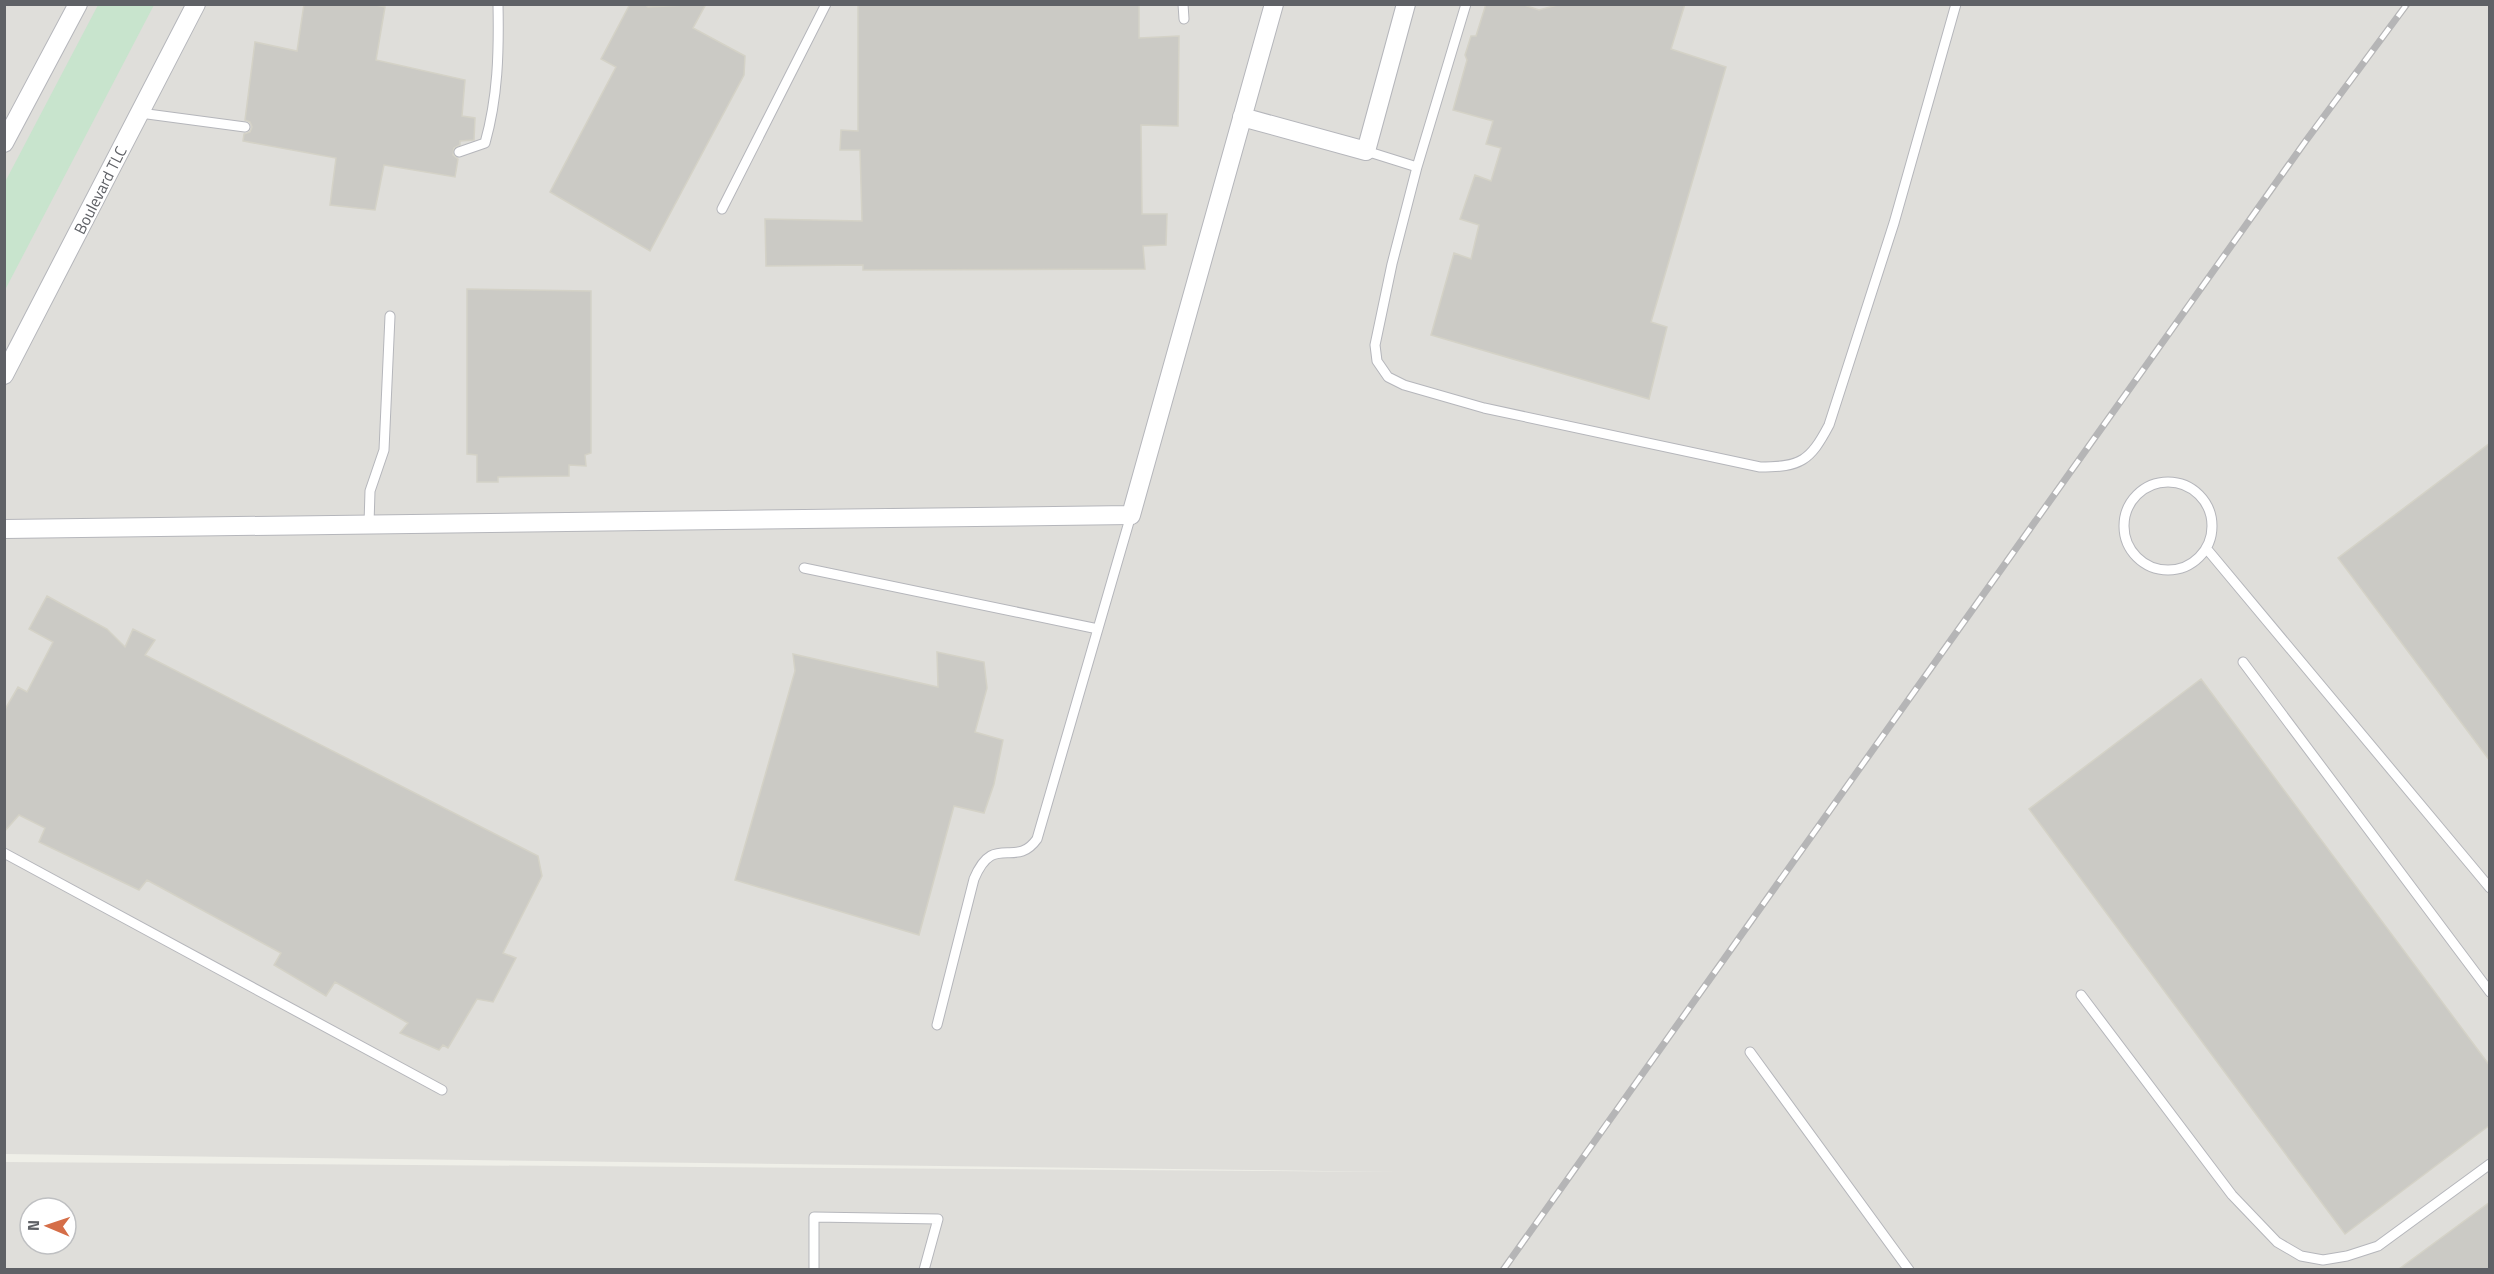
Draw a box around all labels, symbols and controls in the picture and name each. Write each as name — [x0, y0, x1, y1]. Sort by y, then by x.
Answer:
street label: Boulevard TLC — [68, 142, 133, 238]
north arrow — [18, 1196, 78, 1256]
text: N — [21, 1220, 45, 1231]

